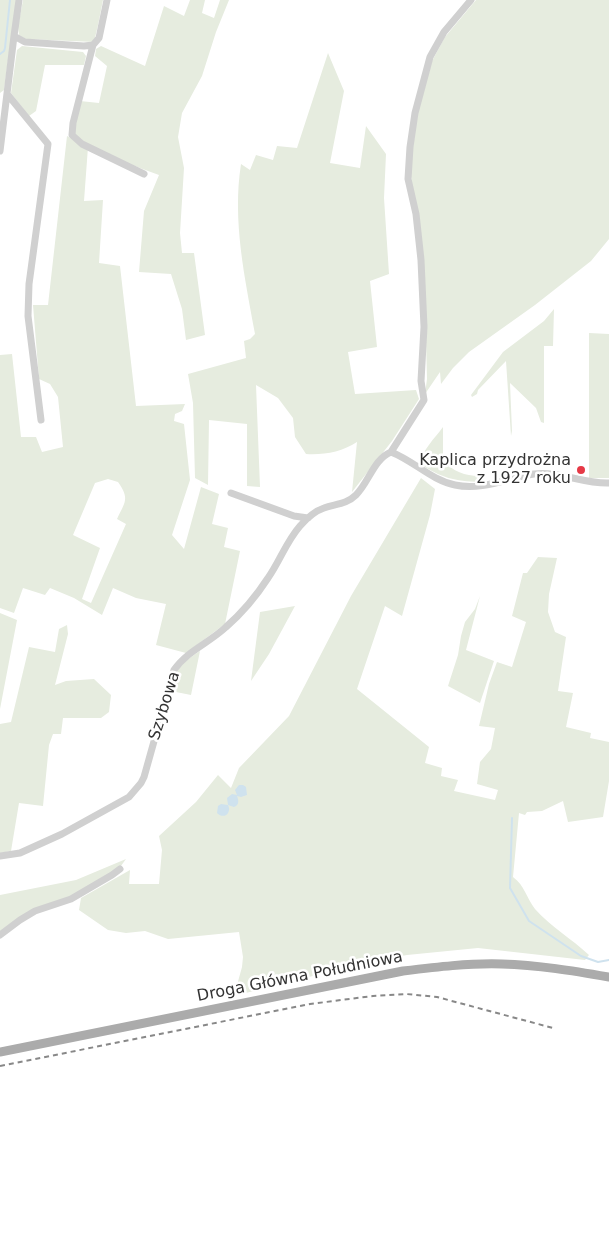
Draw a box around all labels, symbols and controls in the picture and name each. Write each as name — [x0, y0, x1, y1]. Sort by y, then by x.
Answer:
place label: Kaplica przydrożna z 1927 roku — [419, 451, 571, 489]
marker: Kaplica przydrożna z 1927 roku — [575, 464, 587, 476]
street label: Szybowa — [145, 669, 185, 743]
street label: Droga Główna Południowa — [195, 948, 405, 1006]

